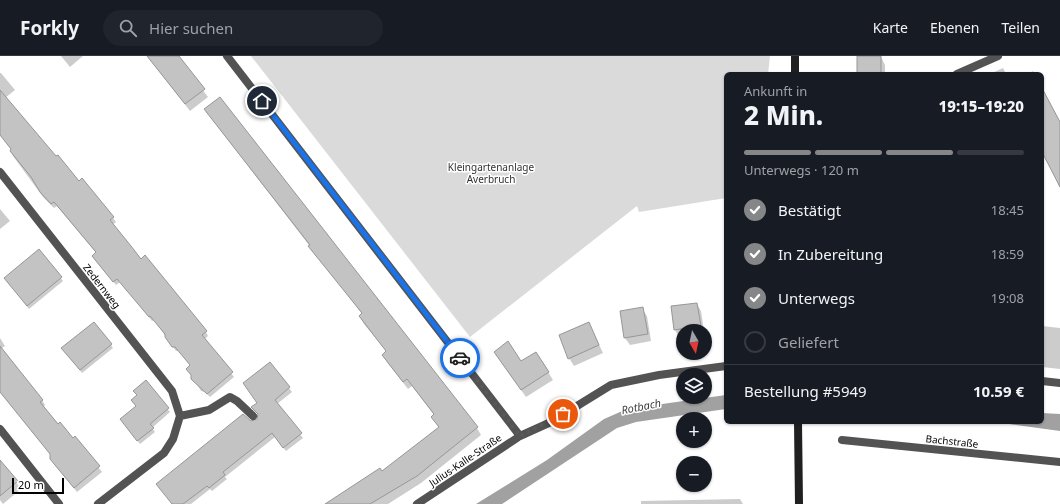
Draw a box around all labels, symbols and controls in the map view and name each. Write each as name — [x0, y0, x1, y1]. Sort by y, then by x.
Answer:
search box — [103, 10, 383, 46]
text: Forkly — [20, 15, 79, 41]
icon: search — [117, 17, 139, 39]
text: Hier suchen — [149, 18, 233, 38]
text: Karte — [873, 18, 908, 37]
text: Ebenen — [930, 18, 980, 37]
text: Teilen — [1002, 18, 1040, 37]
text: Ankunft in — [744, 82, 807, 100]
pin — [245, 84, 279, 118]
icon: home — [251, 90, 273, 112]
text: 19:15–19:20 — [939, 96, 1024, 116]
text: 2 Min. — [744, 97, 823, 133]
park label: Kleingartenanlage Averbruch — [448, 160, 534, 186]
text: Unterwegs · 120 m — [744, 161, 859, 179]
icon: check — [744, 199, 766, 221]
text: Bestätigt — [778, 200, 841, 220]
text: 18:45 — [991, 201, 1024, 219]
icon: check — [744, 243, 766, 265]
text: In Zubereitung — [778, 244, 883, 264]
text: 18:59 — [991, 245, 1024, 263]
street label: Zedernweg — [80, 261, 124, 311]
icon: check — [744, 287, 766, 309]
text: Unterwegs — [778, 288, 855, 308]
text: 19:08 — [991, 289, 1024, 307]
north arrow — [676, 324, 712, 360]
map controls — [676, 324, 712, 492]
text: Geliefert — [778, 332, 839, 352]
courier — [440, 338, 480, 378]
icon: car — [449, 347, 471, 369]
button: layers — [676, 368, 712, 404]
text: Bestellung #5949 — [744, 381, 867, 401]
text: 10.59 € — [973, 381, 1024, 401]
water label: Rotbach — [620, 395, 662, 417]
pin — [546, 397, 580, 431]
icon: bag — [552, 403, 574, 425]
button: + — [676, 412, 712, 448]
street label: Julius-Kalle-Straße — [425, 430, 504, 490]
street label: Bachstraße — [925, 431, 979, 451]
button: − — [676, 456, 712, 492]
scale bar — [12, 476, 64, 495]
text: 20 m — [18, 477, 44, 492]

